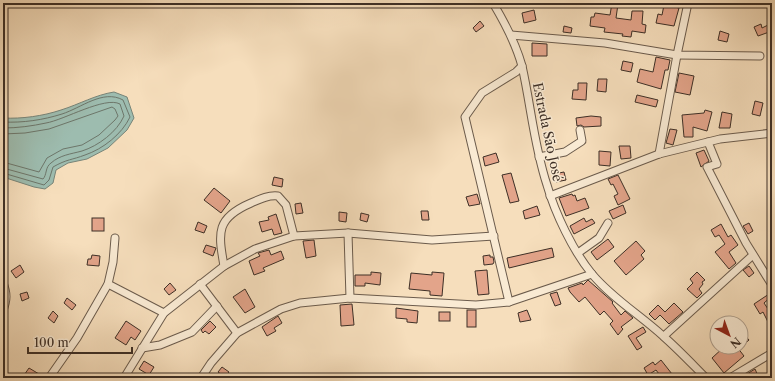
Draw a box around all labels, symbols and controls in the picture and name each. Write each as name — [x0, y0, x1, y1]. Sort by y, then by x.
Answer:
street label: Estrada São José — [530, 81, 566, 183]
north arrow — [709, 315, 749, 355]
scale bar — [28, 329, 132, 355]
text: N — [727, 334, 744, 351]
text: 100 m — [34, 335, 69, 350]

